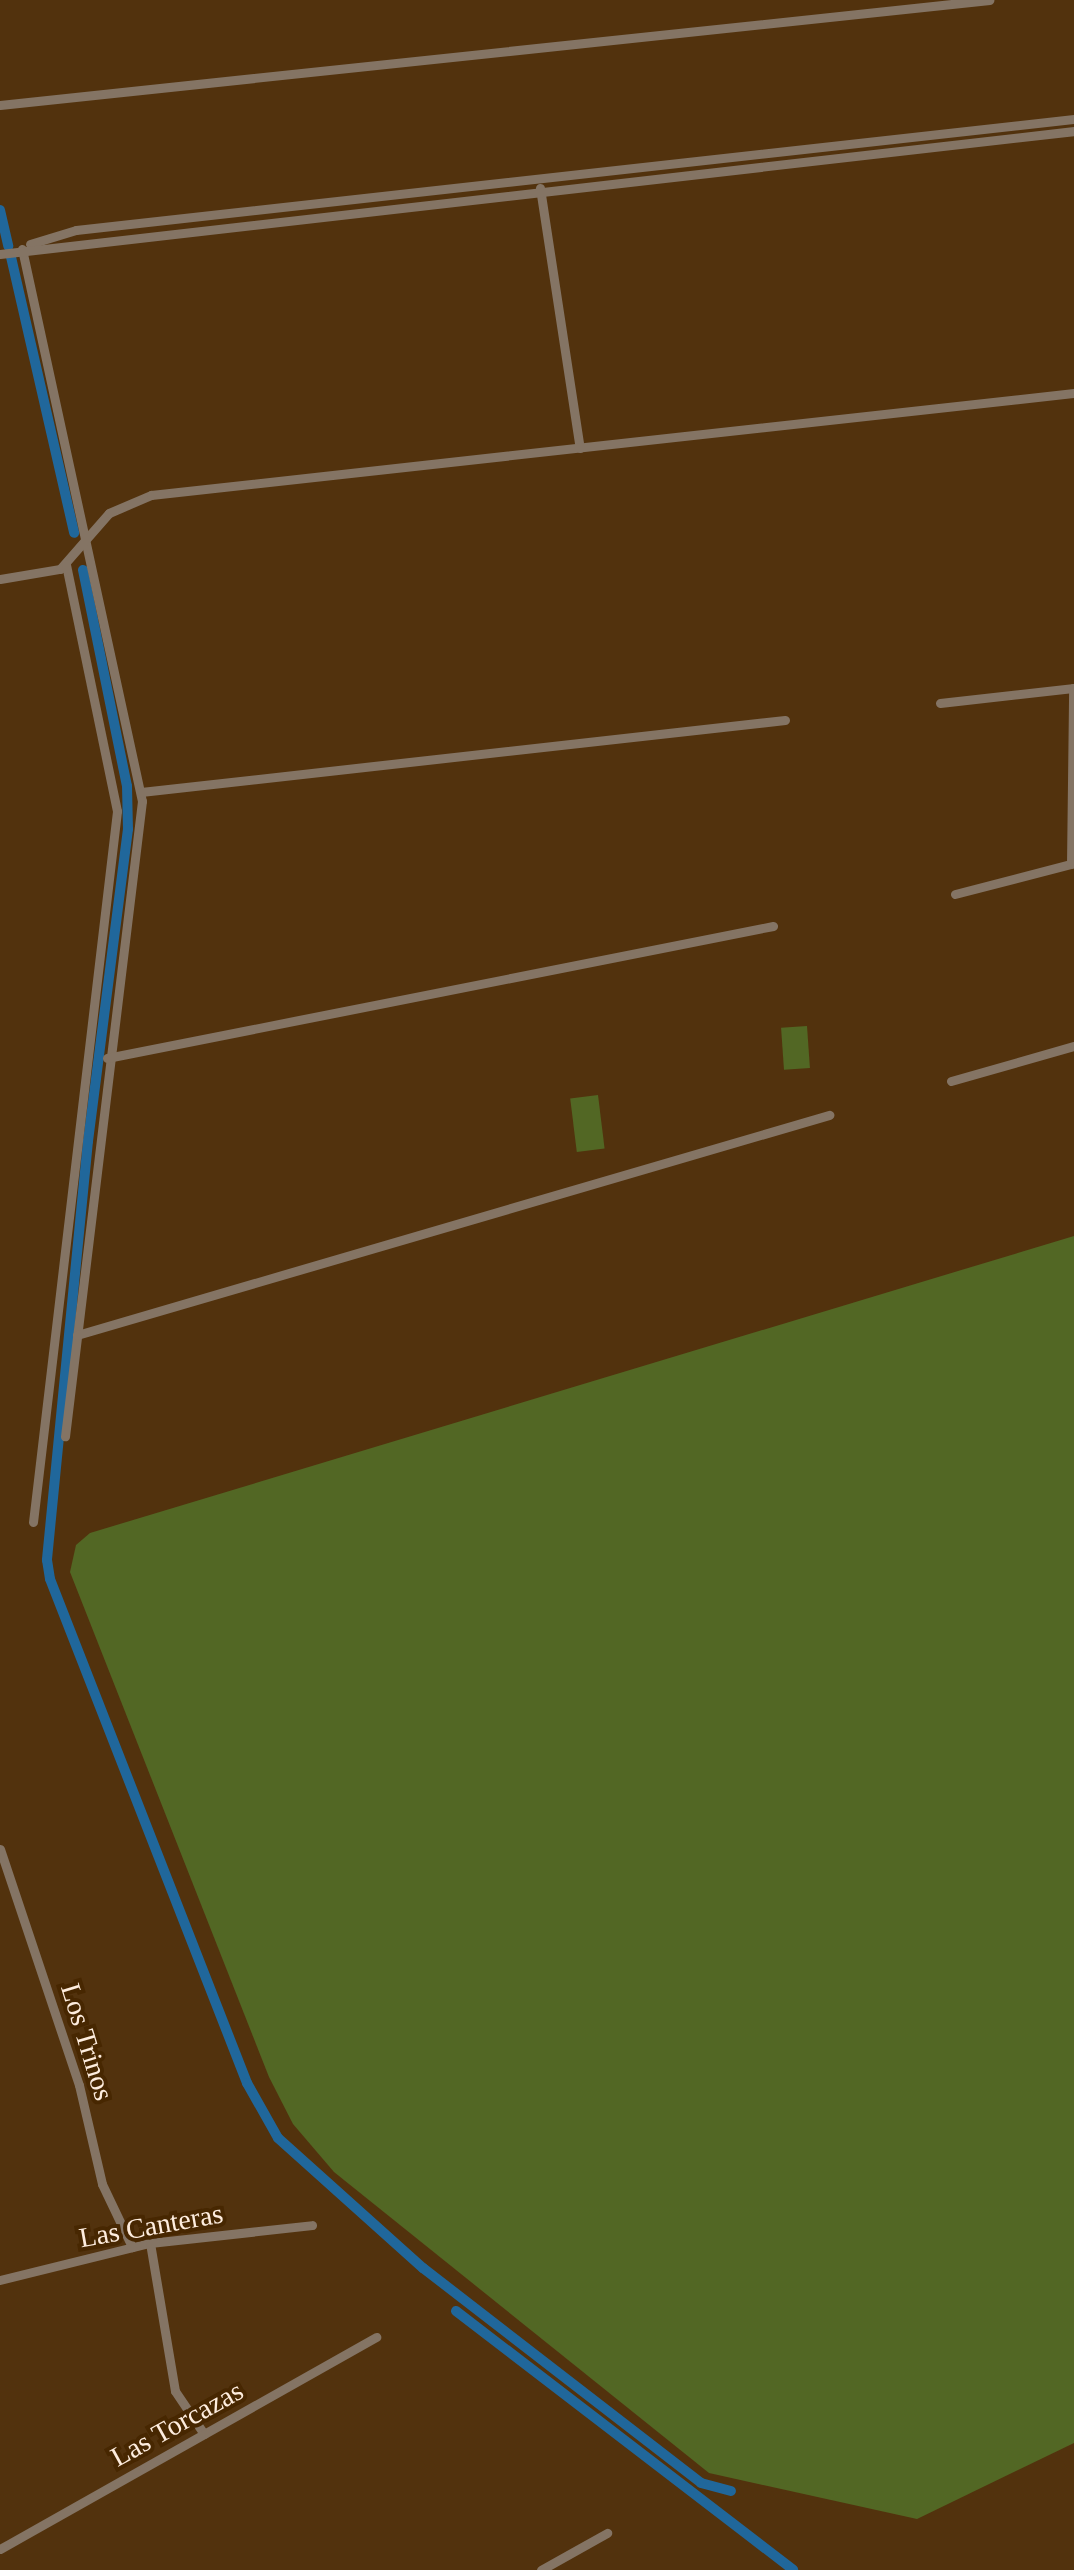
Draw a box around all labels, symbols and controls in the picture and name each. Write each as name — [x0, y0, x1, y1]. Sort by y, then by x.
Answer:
street label: Los Trinos — [53, 1979, 121, 2105]
street label: Las Canteras — [76, 2197, 226, 2255]
street label: Las Torcazas — [105, 2374, 249, 2474]

